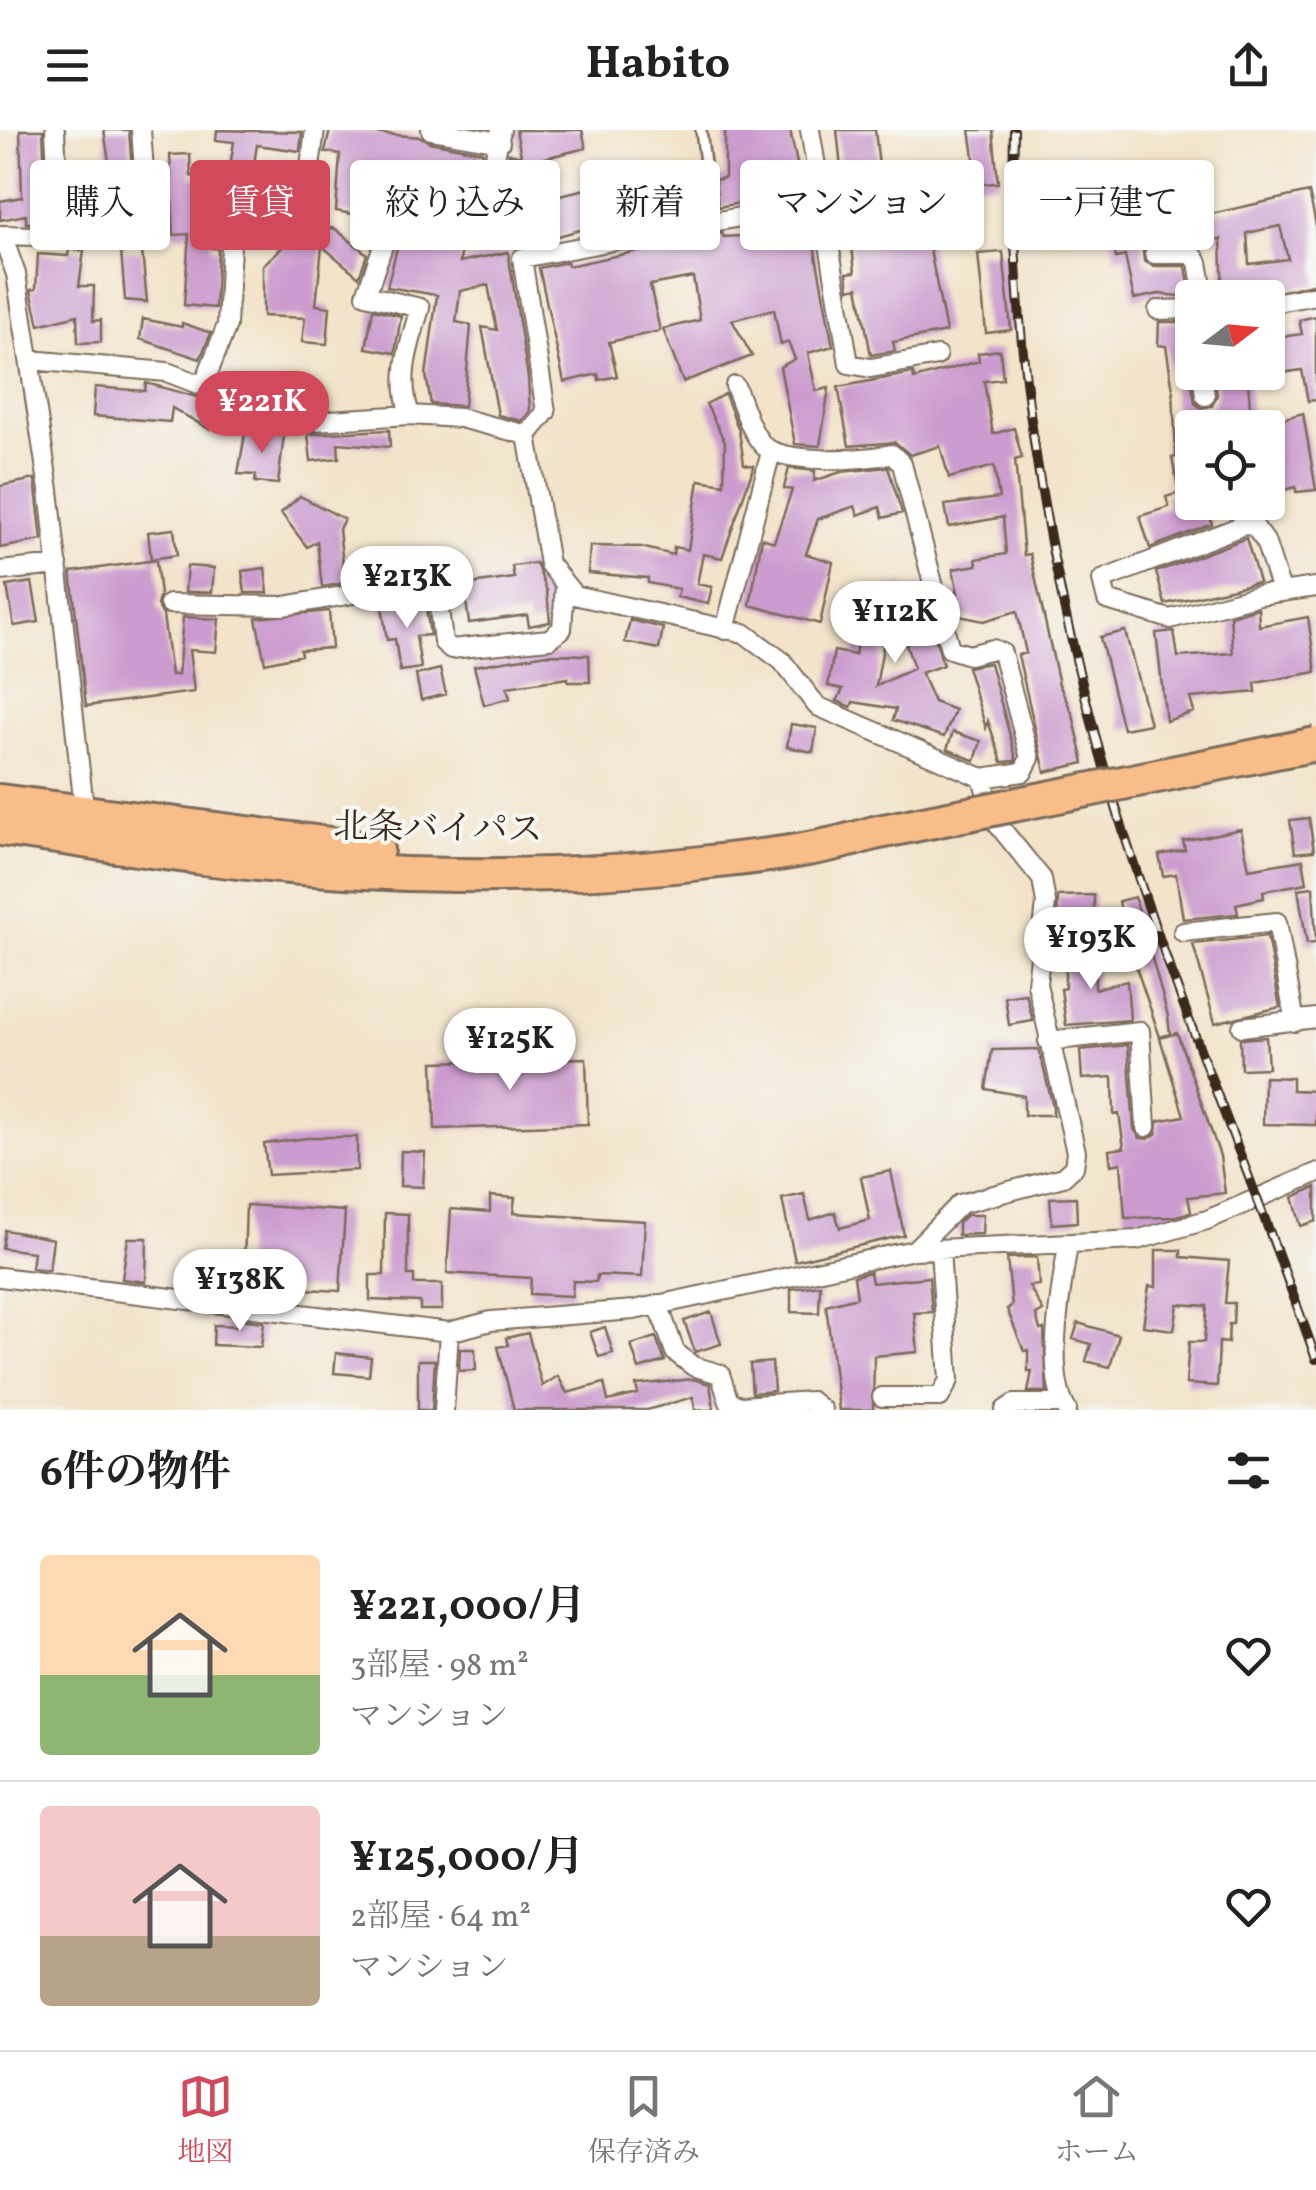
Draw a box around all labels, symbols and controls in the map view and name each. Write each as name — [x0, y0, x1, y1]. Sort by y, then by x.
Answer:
text: Habito — [586, 34, 730, 97]
icon: menu — [40, 38, 95, 93]
icon: share — [1221, 38, 1276, 93]
chip: 購入 — [30, 160, 170, 250]
chip: 賃貸 — [190, 160, 330, 250]
chip: 絞り込み — [350, 160, 560, 250]
chip: 新着 — [580, 160, 720, 250]
chip: マンション — [740, 160, 984, 250]
chip: 一戸建て — [1004, 160, 1214, 250]
north arrow — [1175, 280, 1285, 390]
map controls — [1175, 280, 1285, 520]
pin: ¥221K — [192, 371, 332, 456]
text: ¥221K — [217, 381, 307, 425]
button: locate — [1175, 410, 1285, 520]
pin: ¥213K — [337, 546, 477, 631]
text: ¥213K — [362, 556, 452, 600]
pin: ¥112K — [825, 581, 965, 666]
text: ¥112K — [852, 591, 938, 635]
street label: 北条バイパス — [333, 804, 543, 856]
pin: ¥193K — [1021, 907, 1161, 992]
text: ¥193K — [1046, 917, 1136, 961]
pin: ¥125K — [440, 1008, 580, 1093]
text: ¥125K — [466, 1018, 554, 1062]
pin: ¥138K — [170, 1249, 310, 1334]
text: ¥138K — [195, 1259, 285, 1303]
icon: filters — [1221, 1443, 1276, 1498]
text: 6件の物件 — [40, 1445, 231, 1504]
text: ¥221,000/月 — [350, 1579, 586, 1638]
icon: home — [120, 1595, 240, 1715]
icon: heart — [1221, 1628, 1276, 1683]
text: 3部屋 · 98 m² — [350, 1645, 529, 1689]
text: マンション — [350, 1696, 509, 1740]
text: ¥125,000/月 — [350, 1830, 584, 1889]
icon: home — [120, 1846, 240, 1966]
icon: heart — [1221, 1879, 1276, 1934]
text: 2部屋 · 64 m² — [350, 1896, 531, 1940]
text: マンション — [350, 1947, 509, 1991]
tab: 地図 — [177, 2069, 233, 2173]
tab: 保存済み — [588, 2069, 700, 2173]
tab: ホーム — [1055, 2069, 1139, 2173]

